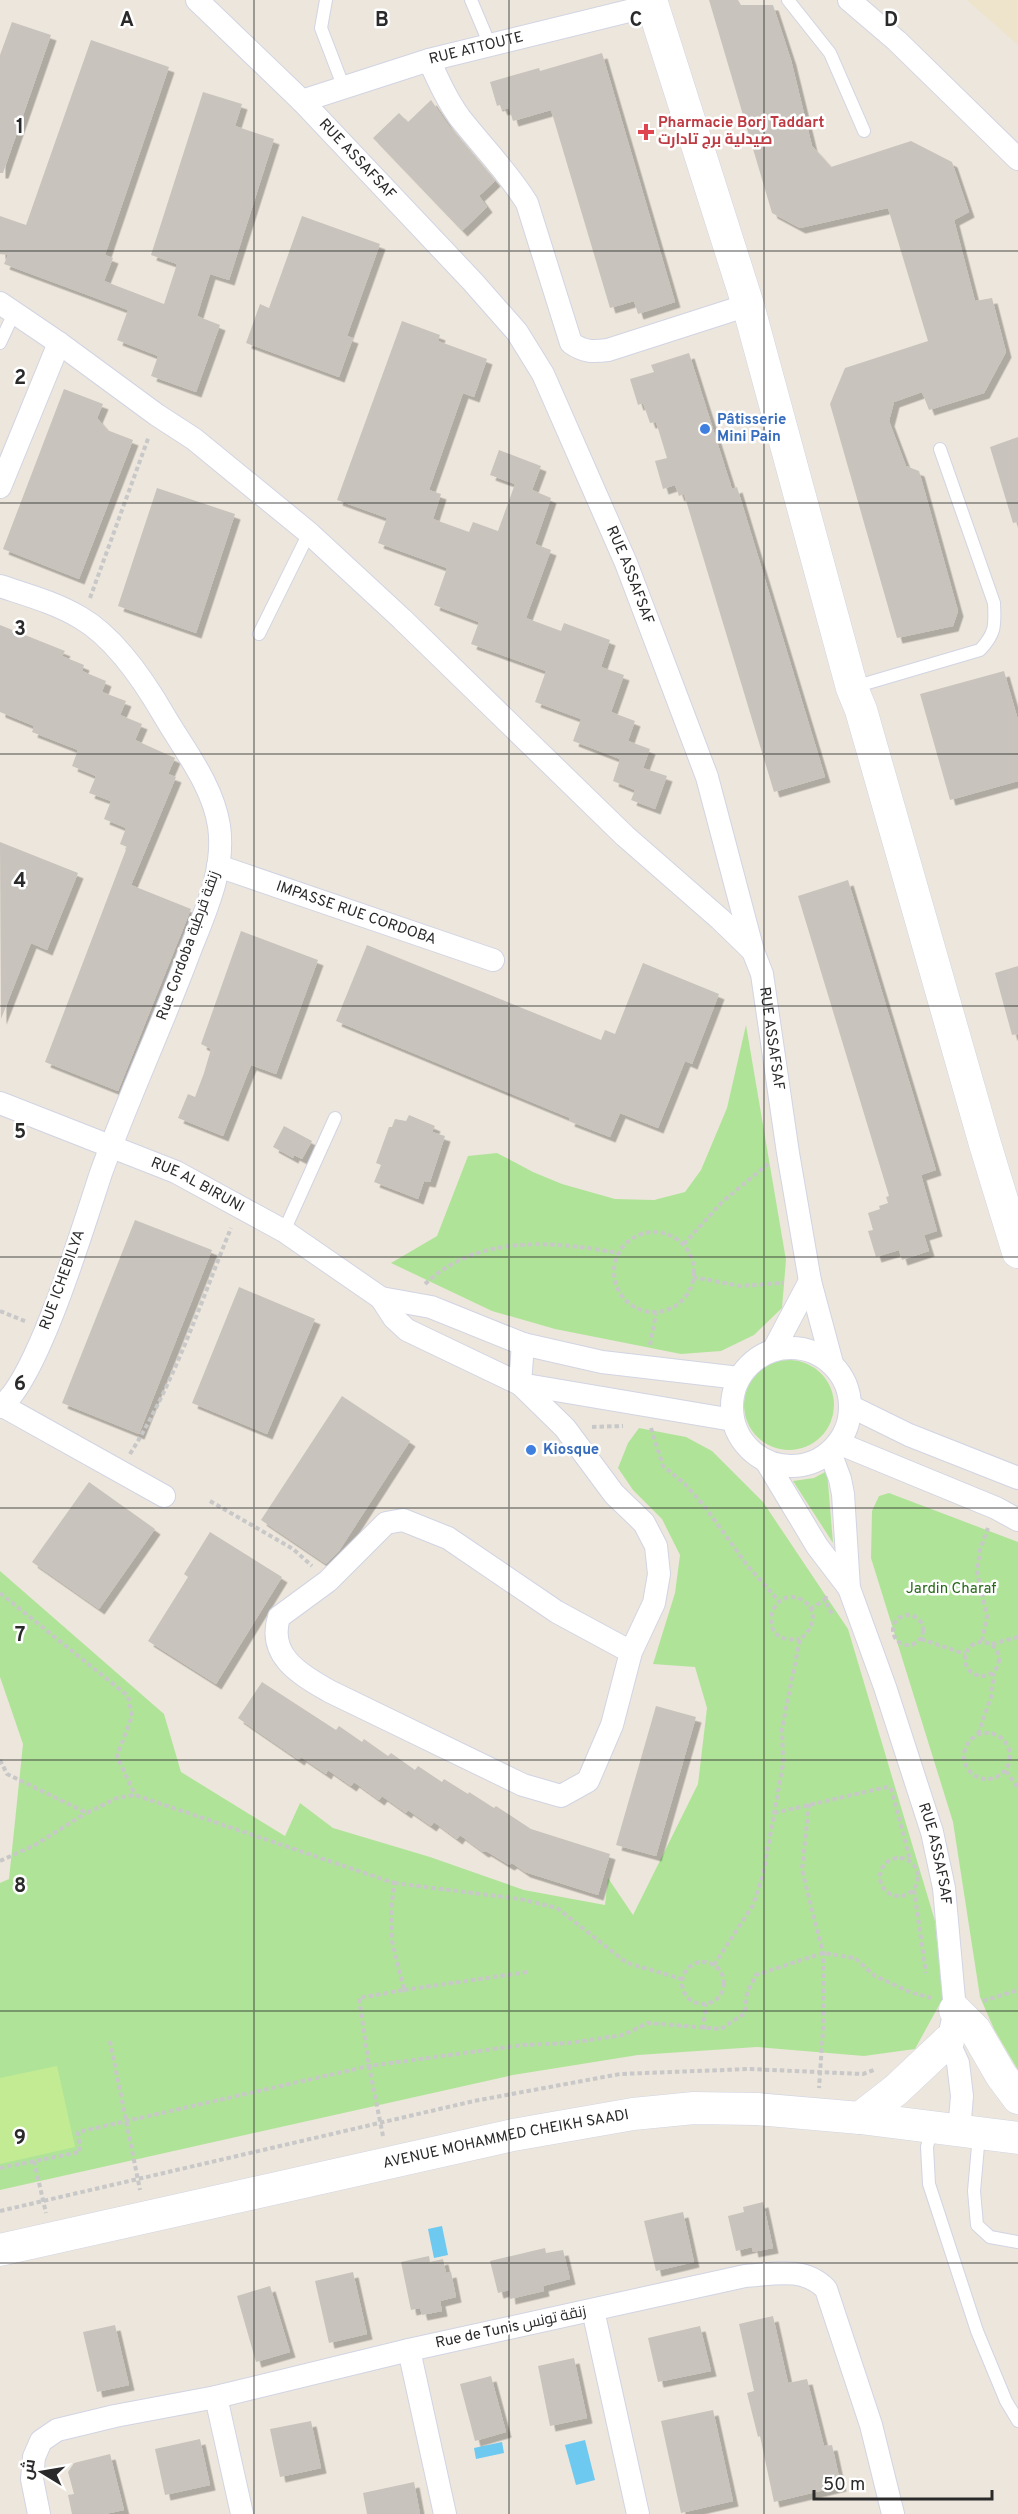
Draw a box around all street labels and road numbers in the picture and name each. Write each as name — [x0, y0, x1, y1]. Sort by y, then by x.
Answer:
street label: RUE ATTOUTE — [427, 28, 525, 69]
street label: RUE ASSAFSAF — [314, 115, 400, 204]
street label: RUE ASSAFSAF — [601, 523, 658, 627]
street label: Rue Cordoba زنقة قرطبة — [153, 869, 225, 1023]
street label: IMPASSE RUE CORDOBA — [273, 877, 439, 949]
street label: RUE ASSAFSAF — [754, 986, 788, 1092]
street label: RUE AL BIRUNI — [148, 1154, 247, 1217]
street label: RUE ICHEBILYA — [36, 1227, 90, 1333]
street label: RUE ASSAFSAF — [914, 1800, 955, 1906]
street label: AVENUE MOHAMMED CHEIKH SAADI — [381, 2105, 630, 2173]
street label: Rue de Tunis زنقة تونس — [434, 2303, 588, 2353]

